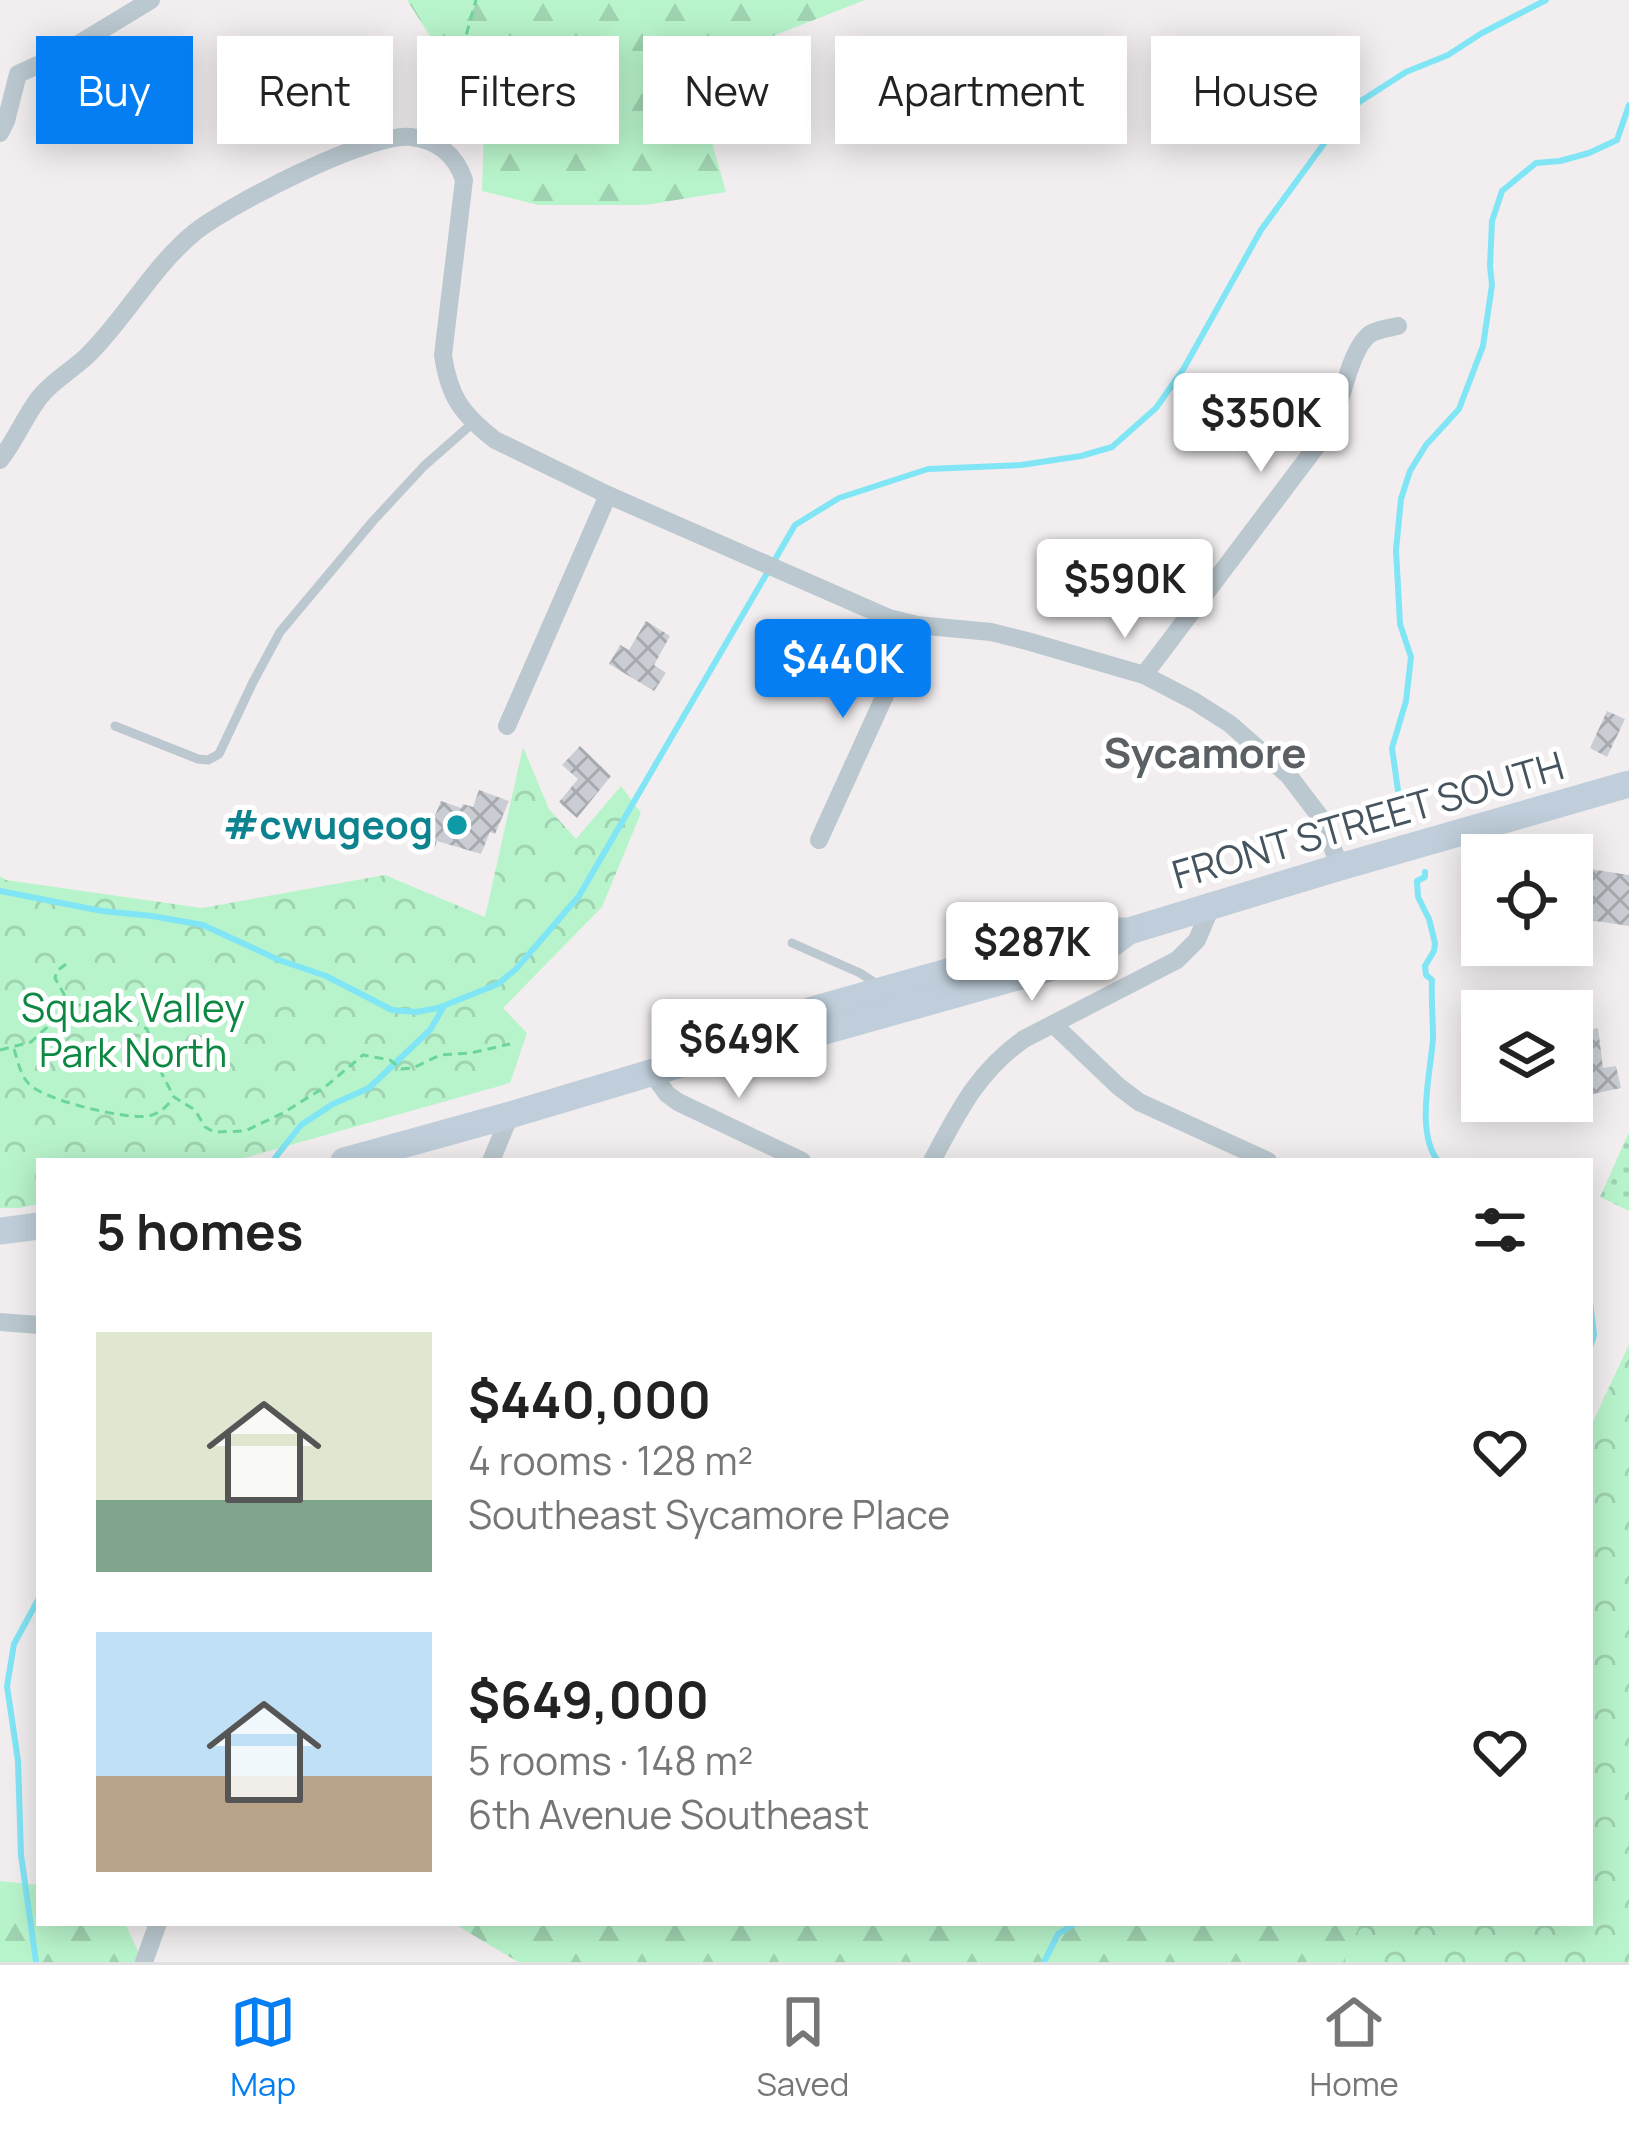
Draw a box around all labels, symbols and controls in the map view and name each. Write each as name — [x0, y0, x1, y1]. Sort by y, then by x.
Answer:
chip: Buy — [36, 36, 193, 144]
chip: Rent — [217, 36, 393, 144]
chip: Filters — [417, 36, 619, 144]
chip: New — [643, 36, 811, 144]
chip: Apartment — [835, 36, 1127, 144]
chip: House — [1151, 36, 1360, 144]
pin: $350K — [1177, 373, 1345, 475]
text: $350K — [1201, 385, 1321, 439]
pin: $590K — [1041, 539, 1209, 641]
text: $590K — [1064, 551, 1186, 605]
pin: $440K — [759, 619, 927, 721]
text: $440K — [782, 631, 904, 685]
district label: Sycamore — [1104, 723, 1306, 781]
street label: FRONT STREET SOUTH — [1166, 737, 1570, 901]
place label: #cwugeog — [223, 797, 433, 851]
marker: #cwugeog — [444, 812, 470, 838]
map controls — [1461, 834, 1593, 1122]
button: locate — [1461, 834, 1593, 966]
pin: $287K — [948, 902, 1116, 1004]
text: $287K — [973, 914, 1091, 968]
park label: Squak Valley Park North — [21, 980, 245, 1079]
button: layers — [1461, 990, 1593, 1122]
pin: $649K — [655, 999, 823, 1101]
text: $649K — [679, 1011, 799, 1065]
text: 5 homes — [96, 1196, 303, 1265]
icon: filters — [1467, 1197, 1533, 1263]
text: $440,000 — [468, 1364, 711, 1433]
icon: home — [192, 1380, 336, 1524]
icon: heart — [1467, 1419, 1533, 1485]
text: 4 rooms · 128 m² — [468, 1433, 753, 1487]
text: Southeast Sycamore Place — [468, 1487, 950, 1541]
text: $649,000 — [468, 1664, 709, 1733]
icon: home — [192, 1680, 336, 1824]
icon: heart — [1467, 1719, 1533, 1785]
text: 5 rooms · 148 m² — [468, 1733, 753, 1787]
text: 6th Avenue Southeast — [468, 1787, 869, 1841]
tab: Map — [230, 1989, 296, 2106]
tab: Saved — [756, 1989, 849, 2106]
tab: Home — [1310, 1989, 1399, 2106]

